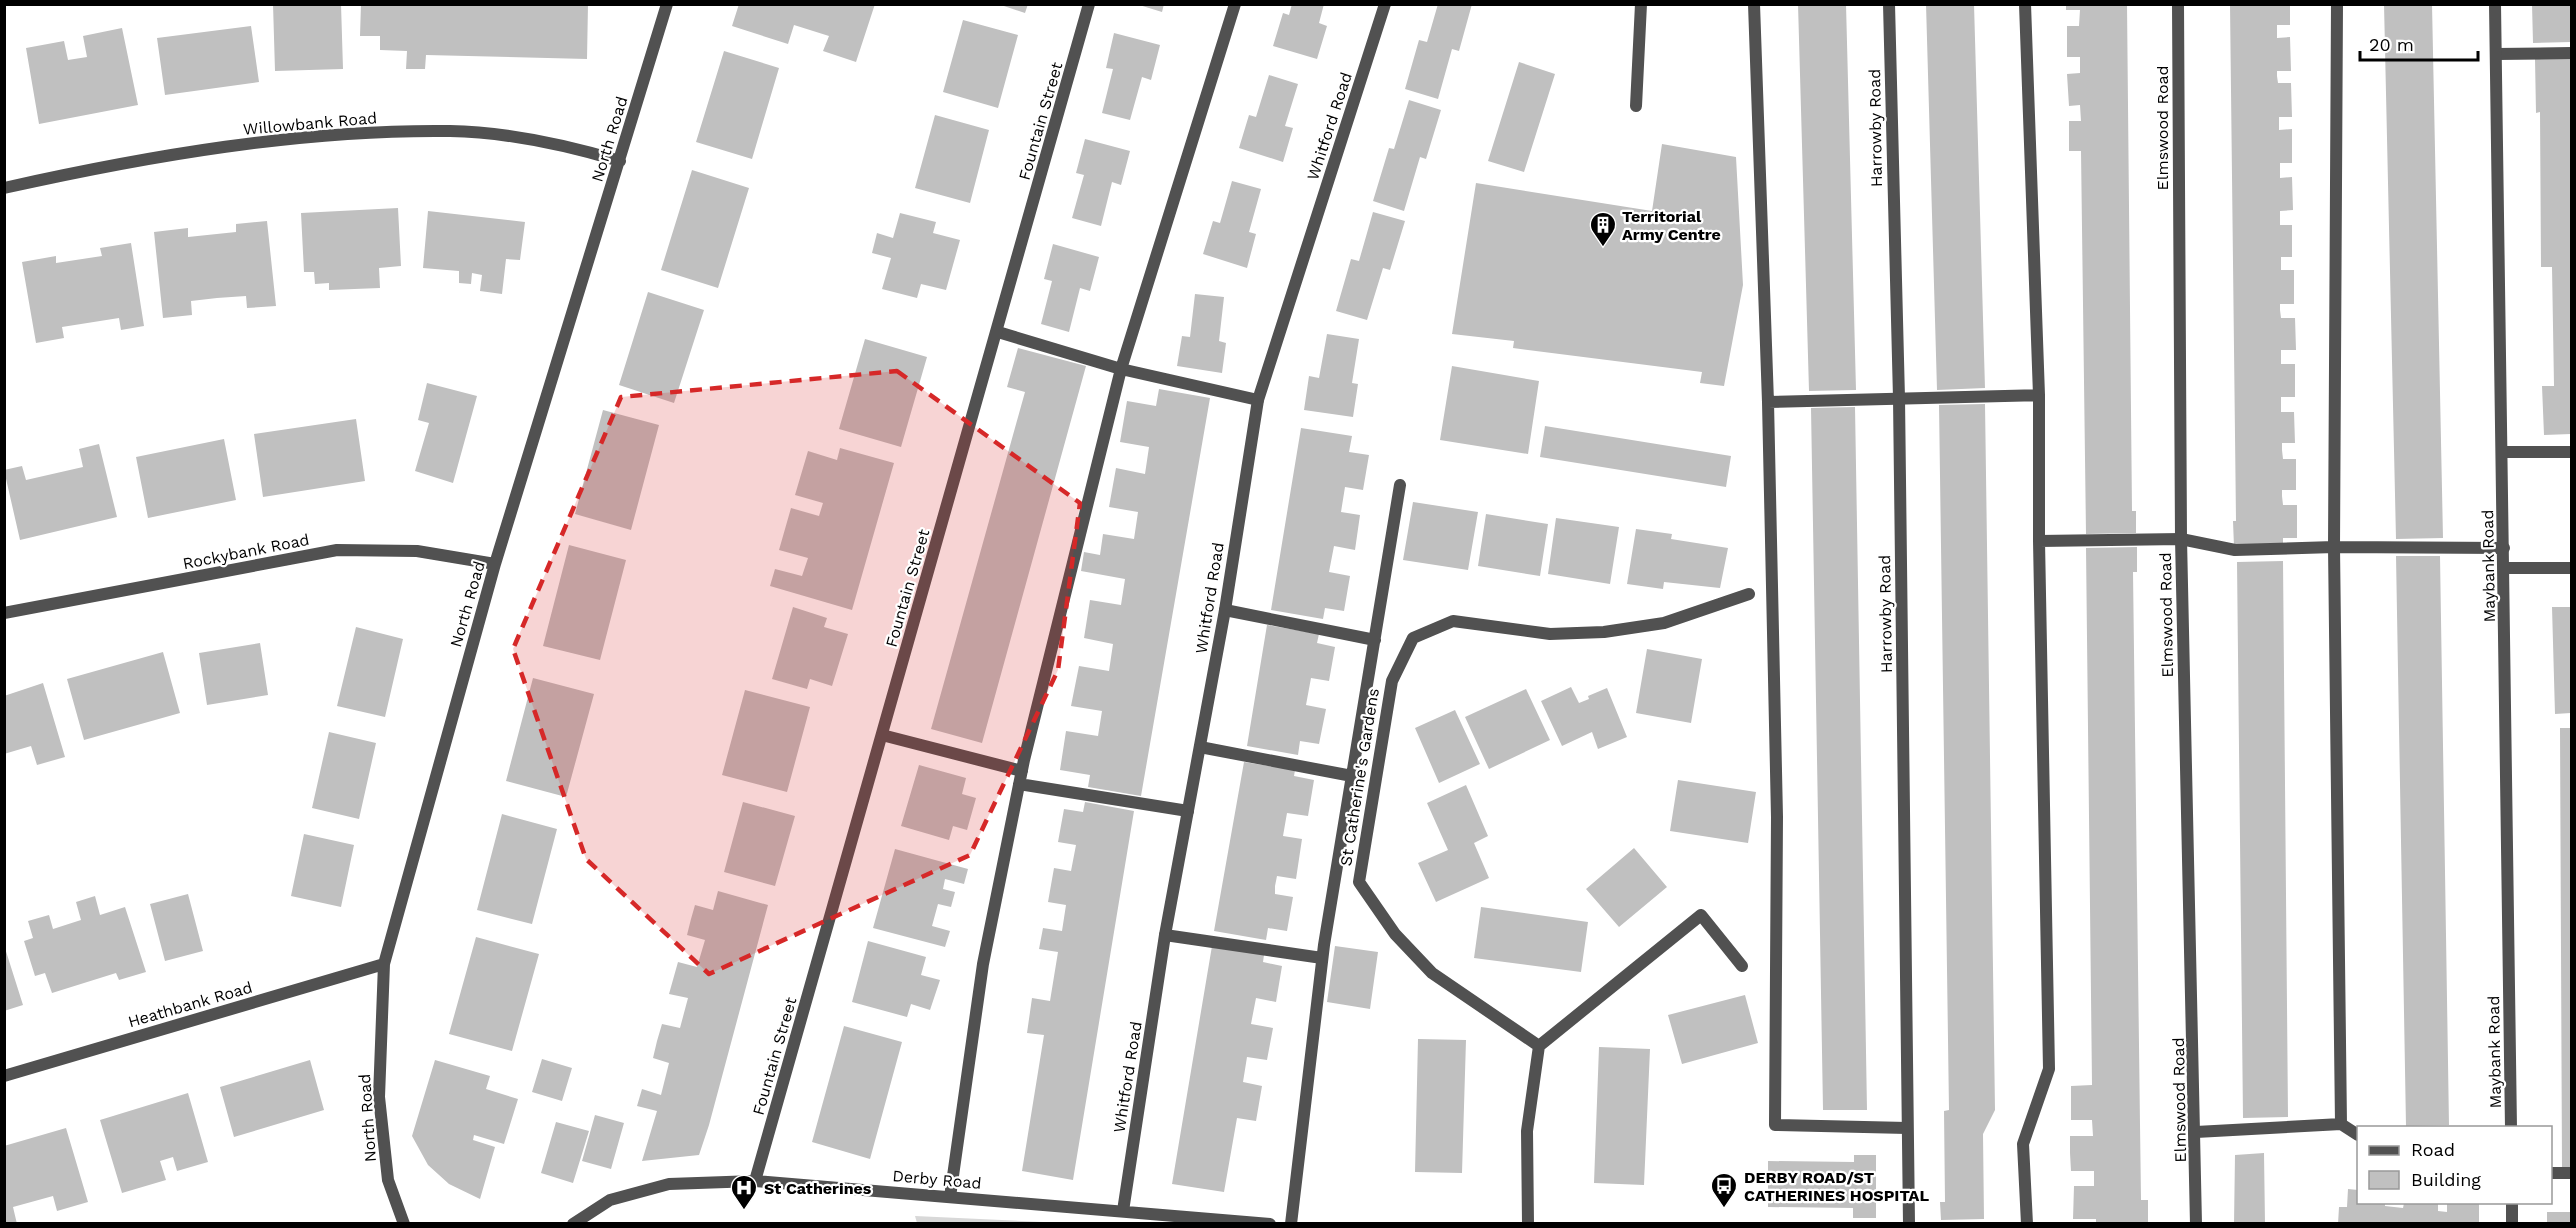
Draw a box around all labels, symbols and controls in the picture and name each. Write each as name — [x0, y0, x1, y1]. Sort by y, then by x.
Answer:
scale bar — [2360, 24, 2478, 62]
text: 20 m — [2369, 34, 2414, 55]
street label: Fountain Street — [1015, 60, 1066, 182]
street label: Elmswood Road — [2153, 65, 2172, 191]
street label: Harrowby Road — [1865, 69, 1886, 187]
street label: Whitford Road — [1303, 70, 1356, 183]
street label: North Road — [587, 94, 631, 184]
street label: Willowbank Road — [242, 108, 378, 139]
place label: Territorial Army Centre — [1622, 207, 1721, 244]
building icon: Territorial Army Centre — [1588, 210, 1618, 248]
street label: Maybank Road — [2478, 510, 2499, 622]
street label: Fountain Street — [882, 527, 933, 649]
street label: Rockybank Road — [181, 530, 311, 573]
street label: Whitford Road — [1191, 541, 1228, 655]
street label: Elmswood Road — [2156, 552, 2177, 678]
street label: Harrowby Road — [1875, 555, 1896, 673]
street label: North Road — [446, 559, 489, 649]
street label: St Catherine's Gardens — [1336, 687, 1383, 867]
street label: Heathbank Road — [126, 978, 254, 1031]
street label: Fountain Street — [749, 995, 800, 1117]
street label: Maybank Road — [2484, 996, 2505, 1108]
street label: Whitford Road — [1109, 1020, 1146, 1134]
street label: Elmswood Road — [2169, 1037, 2190, 1163]
street label: North Road — [355, 1073, 380, 1163]
legend — [2357, 1126, 2552, 1204]
text: Road — [2411, 1139, 2455, 1160]
street label: Derby Road — [892, 1166, 982, 1193]
place label: DERBY ROAD/ST CATHERINES HOSPITAL — [1744, 1168, 1929, 1205]
text: Building — [2411, 1169, 2481, 1190]
bus stop icon: DERBY ROAD/ST CATHERINES HOSPITAL — [1709, 1171, 1739, 1209]
hospital icon: St Catherines — [729, 1173, 759, 1211]
place label: St Catherines — [764, 1179, 872, 1198]

